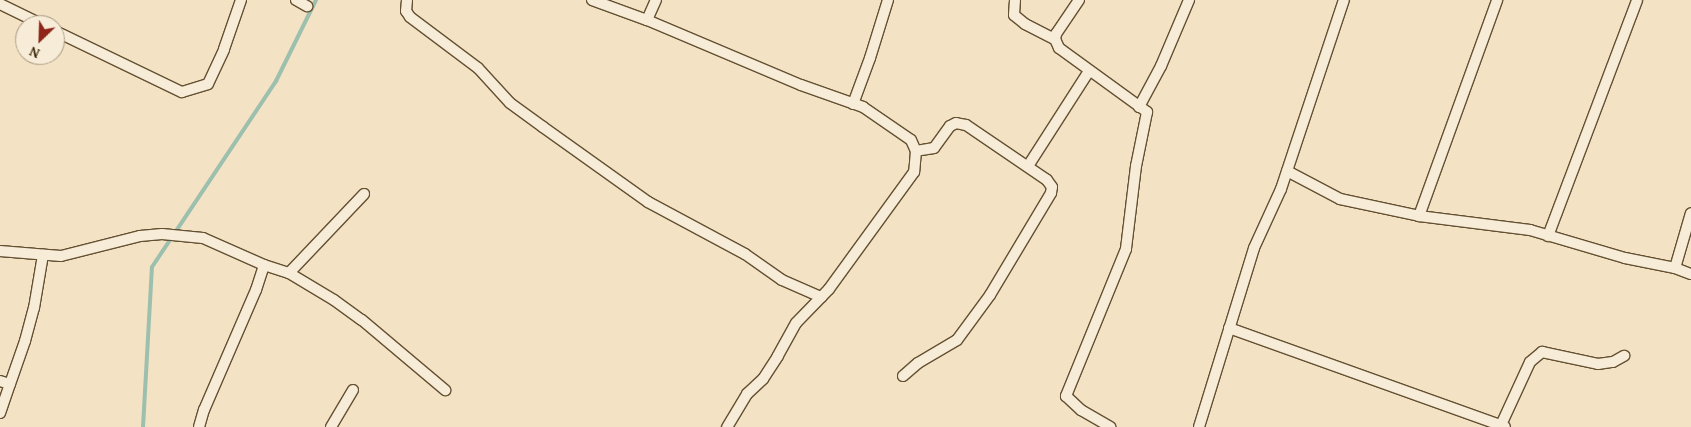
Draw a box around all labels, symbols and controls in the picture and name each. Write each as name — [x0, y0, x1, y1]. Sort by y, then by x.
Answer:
north arrow — [15, 15, 65, 65]
text: N — [26, 42, 43, 64]

